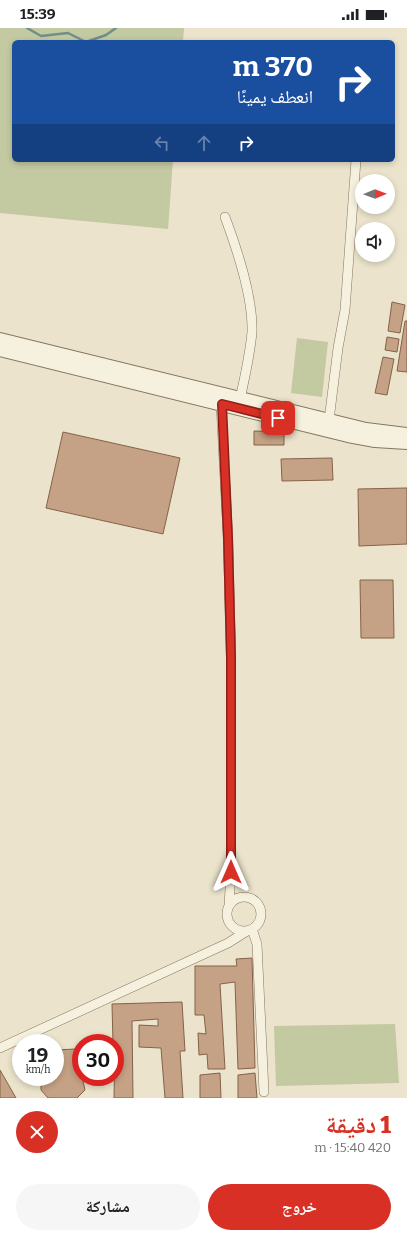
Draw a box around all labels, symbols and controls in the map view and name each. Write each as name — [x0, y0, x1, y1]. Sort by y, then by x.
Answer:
text: 15:39 — [20, 5, 56, 23]
text: 370 m — [233, 50, 313, 83]
icon: right — [327, 56, 379, 108]
text: انعطف يمينًا — [237, 86, 313, 108]
icon: left — [151, 132, 173, 154]
icon: ahead — [193, 132, 215, 154]
icon: right — [235, 132, 257, 154]
north arrow — [355, 174, 395, 214]
map controls — [355, 174, 395, 262]
button: sound — [355, 222, 395, 262]
pin — [261, 401, 295, 435]
icon: arrive — [267, 407, 289, 429]
position arrow — [210, 851, 252, 893]
speed limit sign: 30 — [72, 1034, 124, 1086]
text: 19 — [28, 1043, 48, 1067]
text: km/h — [26, 1064, 50, 1076]
button: close — [16, 1111, 58, 1153]
text: 1 دقيقة — [326, 1111, 391, 1139]
text: 420 m · 15:40 — [314, 1140, 391, 1155]
button: مشاركة — [16, 1184, 200, 1230]
button: خروج — [208, 1184, 391, 1230]

